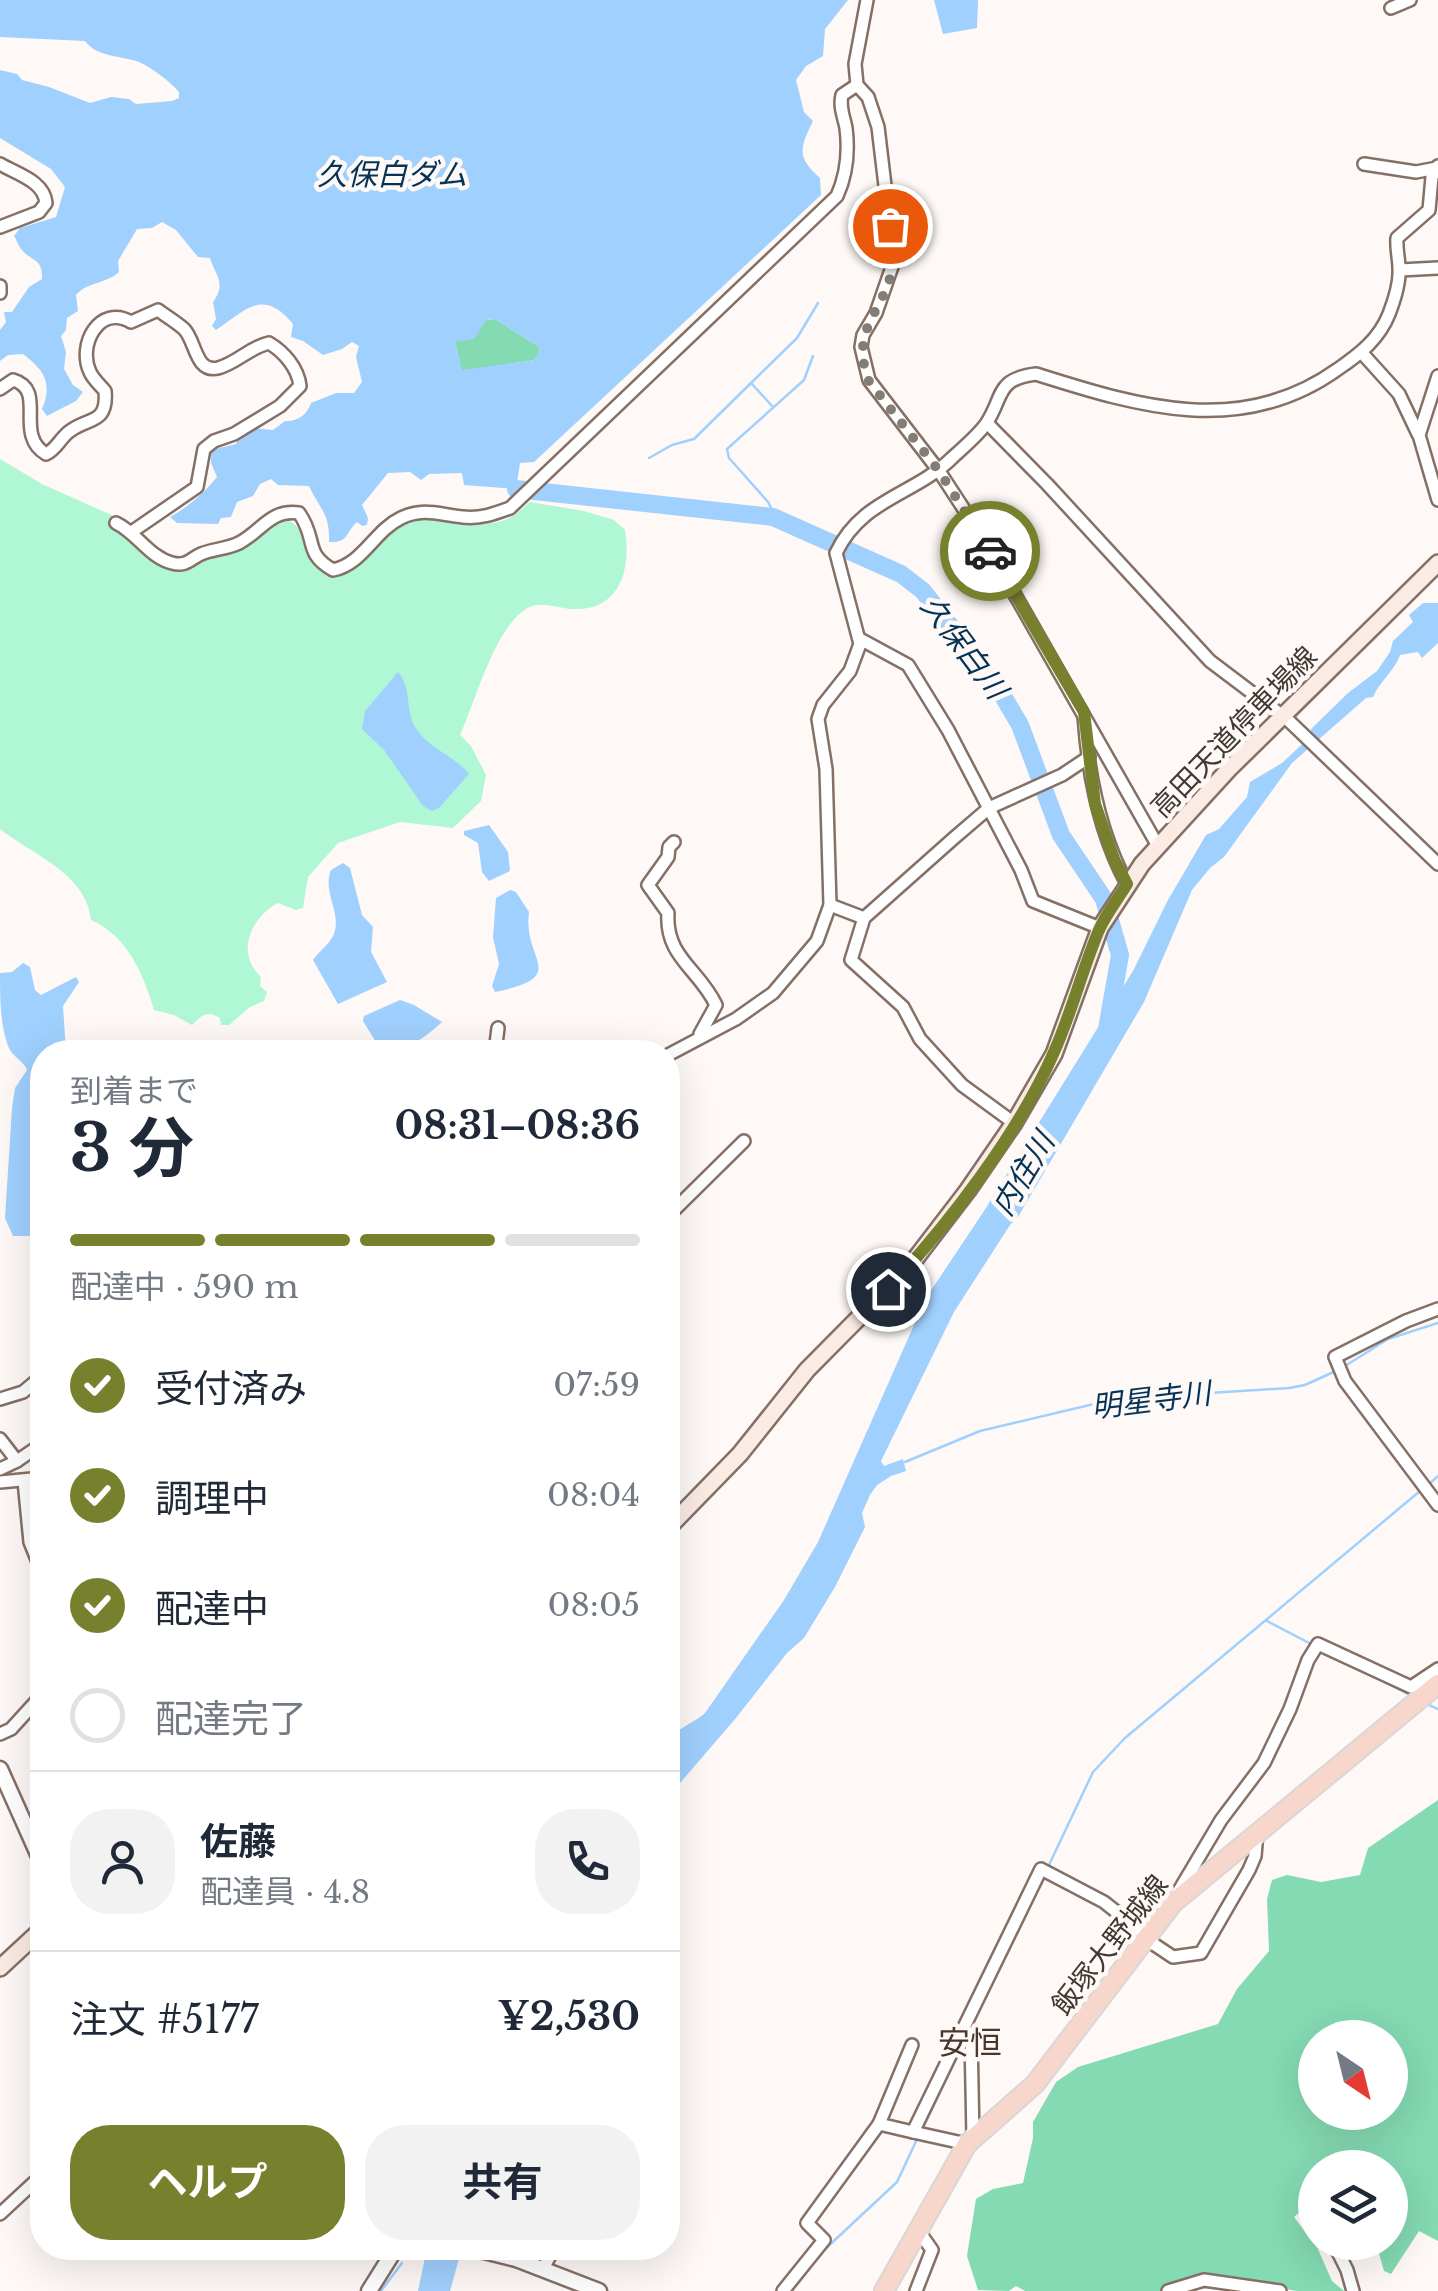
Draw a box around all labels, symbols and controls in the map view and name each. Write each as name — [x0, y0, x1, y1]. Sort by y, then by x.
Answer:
water label: 久保白ダム — [317, 156, 467, 193]
pin — [848, 184, 933, 269]
icon: bag — [863, 199, 918, 254]
courier — [940, 501, 1040, 601]
icon: car — [963, 524, 1018, 579]
water label: 久保白川 — [913, 588, 1017, 708]
street label: 高田天道停車場線 — [1144, 639, 1324, 825]
text: 到着まで — [70, 1071, 198, 1111]
text: 08:31–08:36 — [394, 1102, 640, 1149]
text: 3 分 — [70, 1108, 194, 1189]
water label: 内住川 — [984, 1123, 1064, 1222]
pin — [846, 1247, 931, 1332]
icon: home — [861, 1262, 916, 1317]
text: 配達中 · 590 m — [70, 1267, 299, 1307]
icon: check — [70, 1358, 125, 1413]
text: 受付済み — [155, 1365, 307, 1412]
text: 07:59 — [553, 1365, 640, 1405]
water label: 明星寺川 — [1089, 1374, 1216, 1426]
icon: check — [70, 1468, 125, 1523]
text: 調理中 — [155, 1475, 269, 1522]
text: 08:04 — [547, 1475, 640, 1515]
icon: check — [70, 1578, 125, 1633]
text: 配達中 — [155, 1585, 269, 1632]
text: 08:05 — [548, 1585, 640, 1625]
text: 配達完了 — [155, 1695, 307, 1742]
button: person — [70, 1809, 175, 1914]
button: phone — [535, 1809, 640, 1914]
text: 佐藤 — [200, 1818, 276, 1865]
street label: 飯塚大野城線 — [1044, 1868, 1176, 2022]
text: 配達員 · 4.8 — [200, 1872, 370, 1912]
text: ¥2,530 — [497, 1993, 640, 2040]
text: 注文 #5177 — [70, 1996, 259, 2043]
north arrow — [1298, 2020, 1408, 2130]
map controls — [1298, 2020, 1408, 2260]
district label: 安恒 — [938, 2023, 1002, 2063]
button: ヘルプ — [70, 2125, 345, 2240]
button: 共有 — [365, 2125, 640, 2240]
button: layers — [1298, 2150, 1408, 2260]

